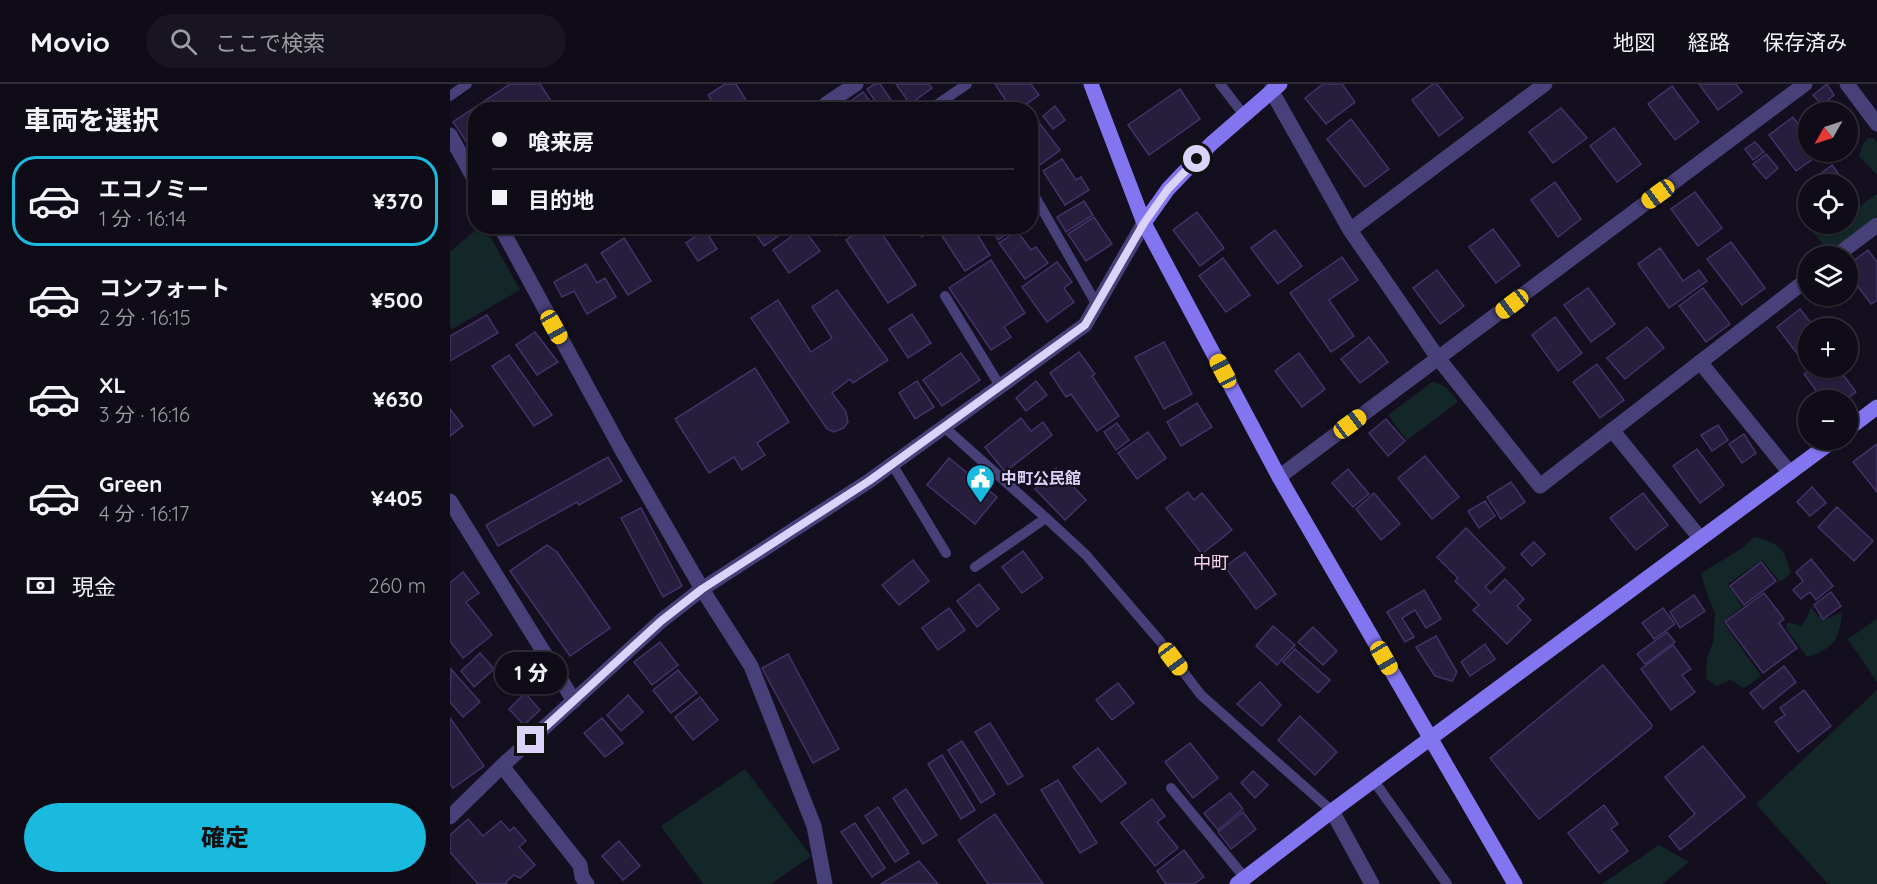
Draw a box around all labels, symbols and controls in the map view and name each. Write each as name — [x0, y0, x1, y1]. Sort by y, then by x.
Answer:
search box — [146, 14, 566, 68]
text: Movio — [30, 24, 110, 59]
icon: search — [167, 25, 200, 58]
text: ここで検索 — [215, 29, 325, 57]
text: 地図 — [1613, 29, 1655, 55]
text: 経路 — [1688, 29, 1730, 55]
text: 保存済み — [1763, 29, 1847, 55]
north arrow — [1798, 102, 1858, 162]
map controls — [1798, 102, 1858, 450]
text: 車両を選択 — [24, 103, 159, 137]
text: 喰来房 — [528, 128, 594, 156]
route start — [1183, 145, 1210, 172]
icon: car — [27, 174, 81, 228]
button: locate — [1798, 174, 1858, 234]
text: エコノミー — [99, 175, 209, 203]
car — [1638, 176, 1678, 212]
text: 目的地 — [528, 186, 594, 214]
text: ¥370 — [372, 187, 423, 215]
text: 1 分 · 16:14 — [99, 206, 186, 231]
button: layers — [1798, 246, 1858, 306]
icon: car — [27, 273, 81, 327]
text: コンフォート — [99, 274, 230, 302]
text: ¥500 — [370, 286, 423, 314]
car — [1492, 286, 1532, 322]
text: 2 分 · 16:15 — [99, 305, 191, 330]
car — [537, 307, 571, 347]
button: + — [1798, 318, 1858, 378]
car — [1207, 351, 1239, 391]
text: XL — [99, 371, 126, 399]
icon: car — [27, 372, 81, 426]
text: ¥630 — [372, 385, 423, 413]
button: − — [1798, 390, 1858, 450]
text: 3 分 · 16:16 — [99, 402, 190, 427]
car — [1330, 406, 1370, 442]
public building icon: 中町公民館 — [964, 462, 996, 504]
place label: 中町公民館 — [1001, 468, 1081, 488]
text: Green — [99, 470, 162, 498]
icon: car — [27, 471, 81, 525]
text: ¥405 — [371, 484, 423, 512]
text: 4 分 · 16:17 — [99, 501, 189, 526]
district label: 中町 — [1193, 551, 1229, 574]
icon: cash — [24, 569, 57, 602]
text: 現金 — [72, 573, 116, 601]
text: 260 m — [369, 573, 426, 598]
car — [1367, 638, 1401, 678]
car — [1155, 639, 1191, 679]
callout: 1 分 — [495, 653, 567, 695]
text: 1 分 — [514, 660, 548, 685]
route end — [517, 726, 544, 753]
button: 確定 — [24, 803, 426, 872]

